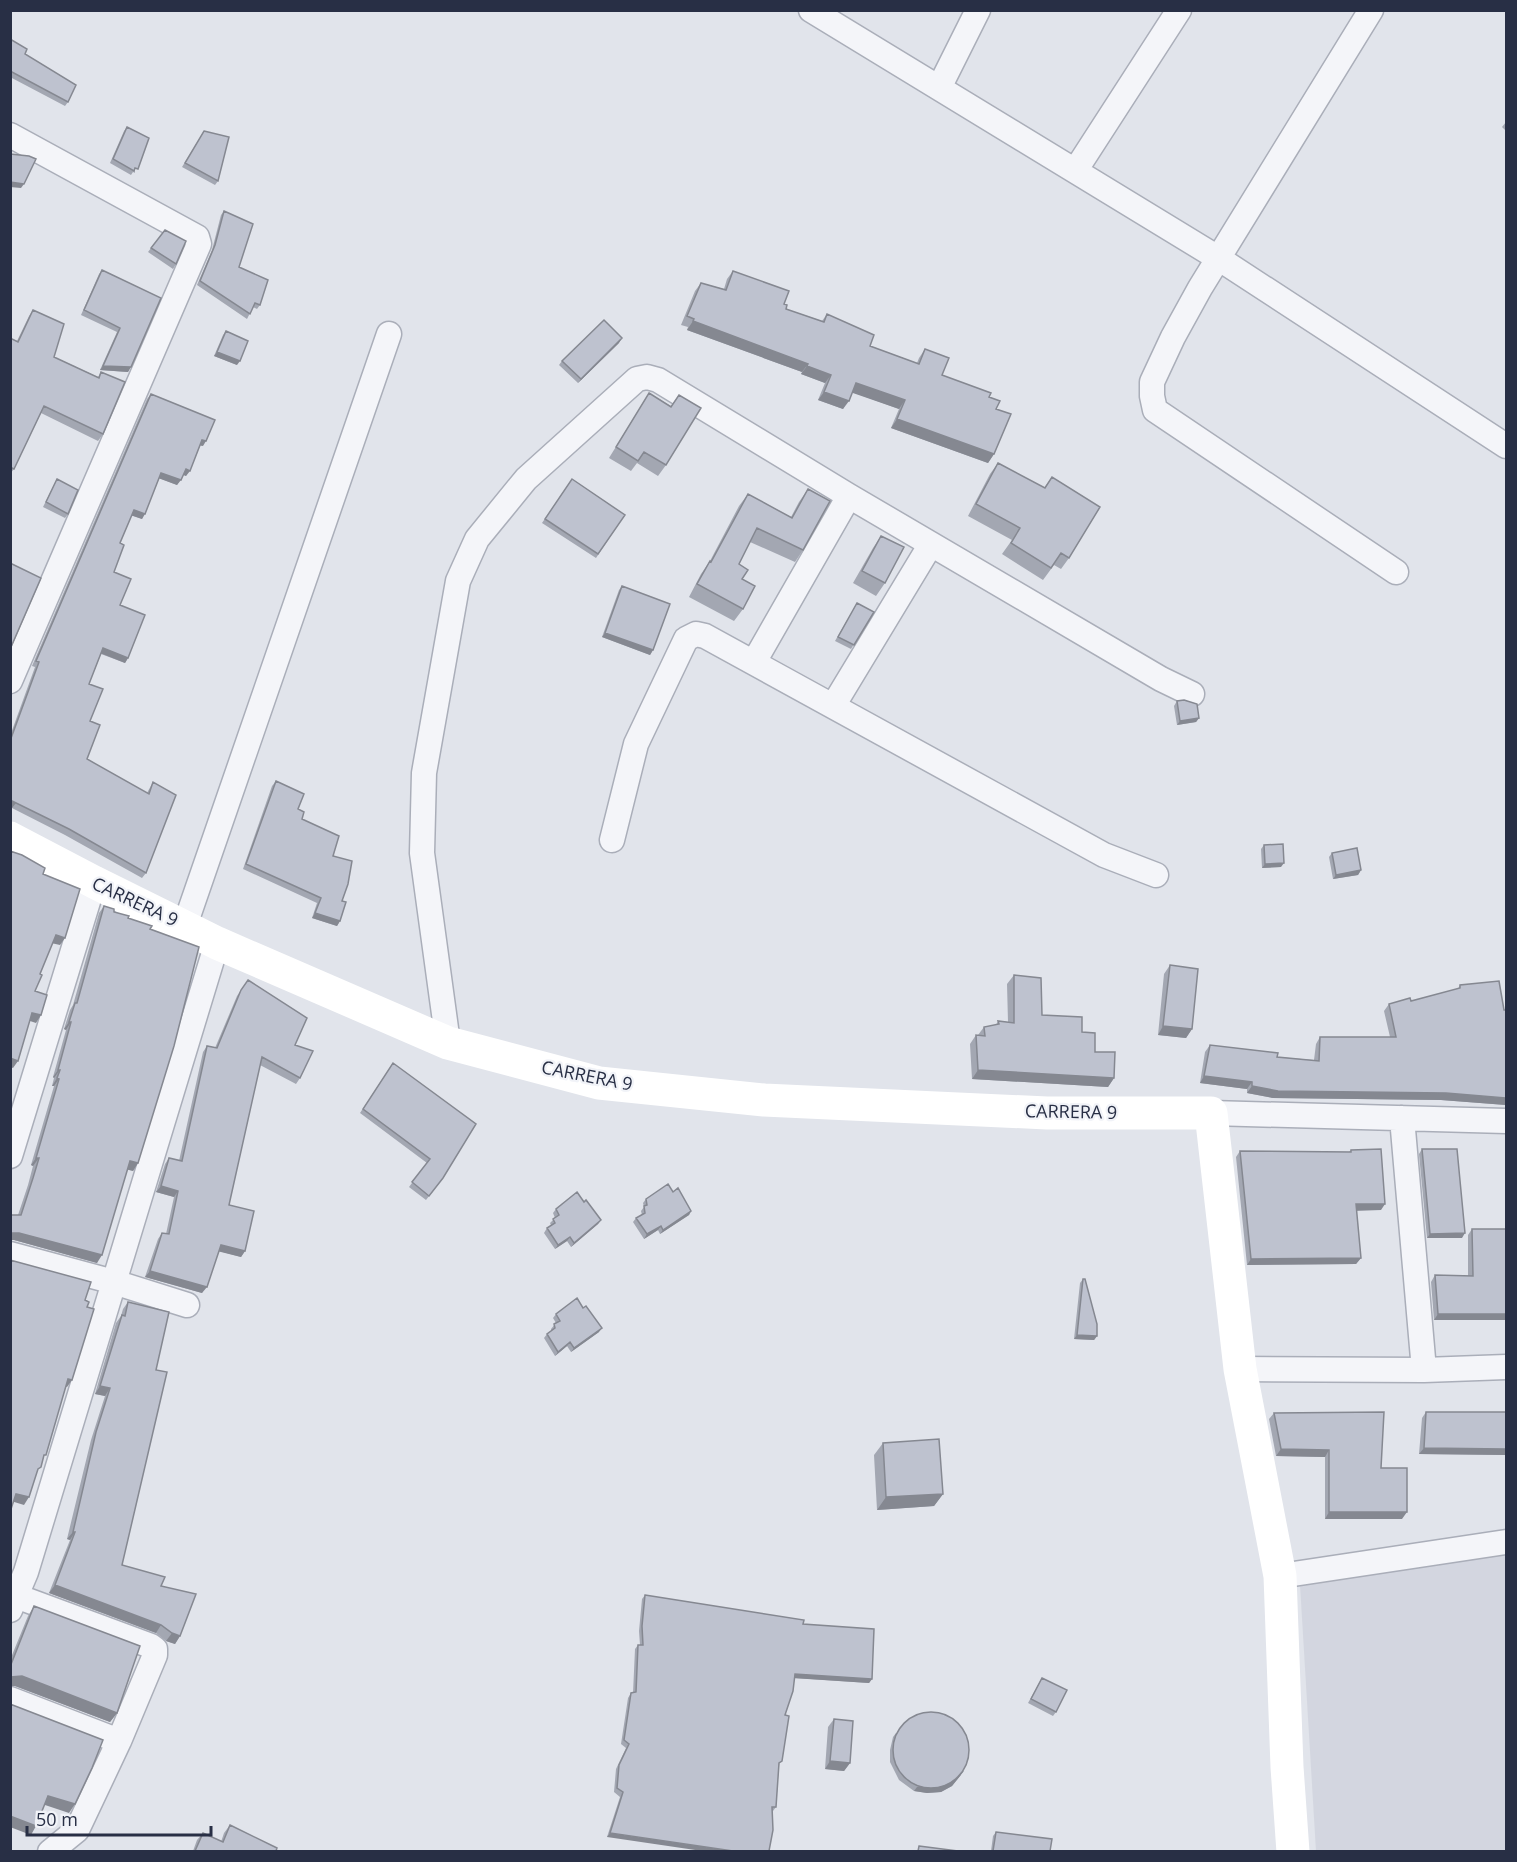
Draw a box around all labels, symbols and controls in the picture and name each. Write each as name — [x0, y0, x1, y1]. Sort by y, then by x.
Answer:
street label: CARRERA 9 — [88, 871, 182, 931]
street label: CARRERA 9 — [540, 1054, 635, 1096]
street label: CARRERA 9 — [1025, 1098, 1117, 1124]
scale bar — [27, 1799, 212, 1837]
text: 50 m — [36, 1807, 78, 1831]

